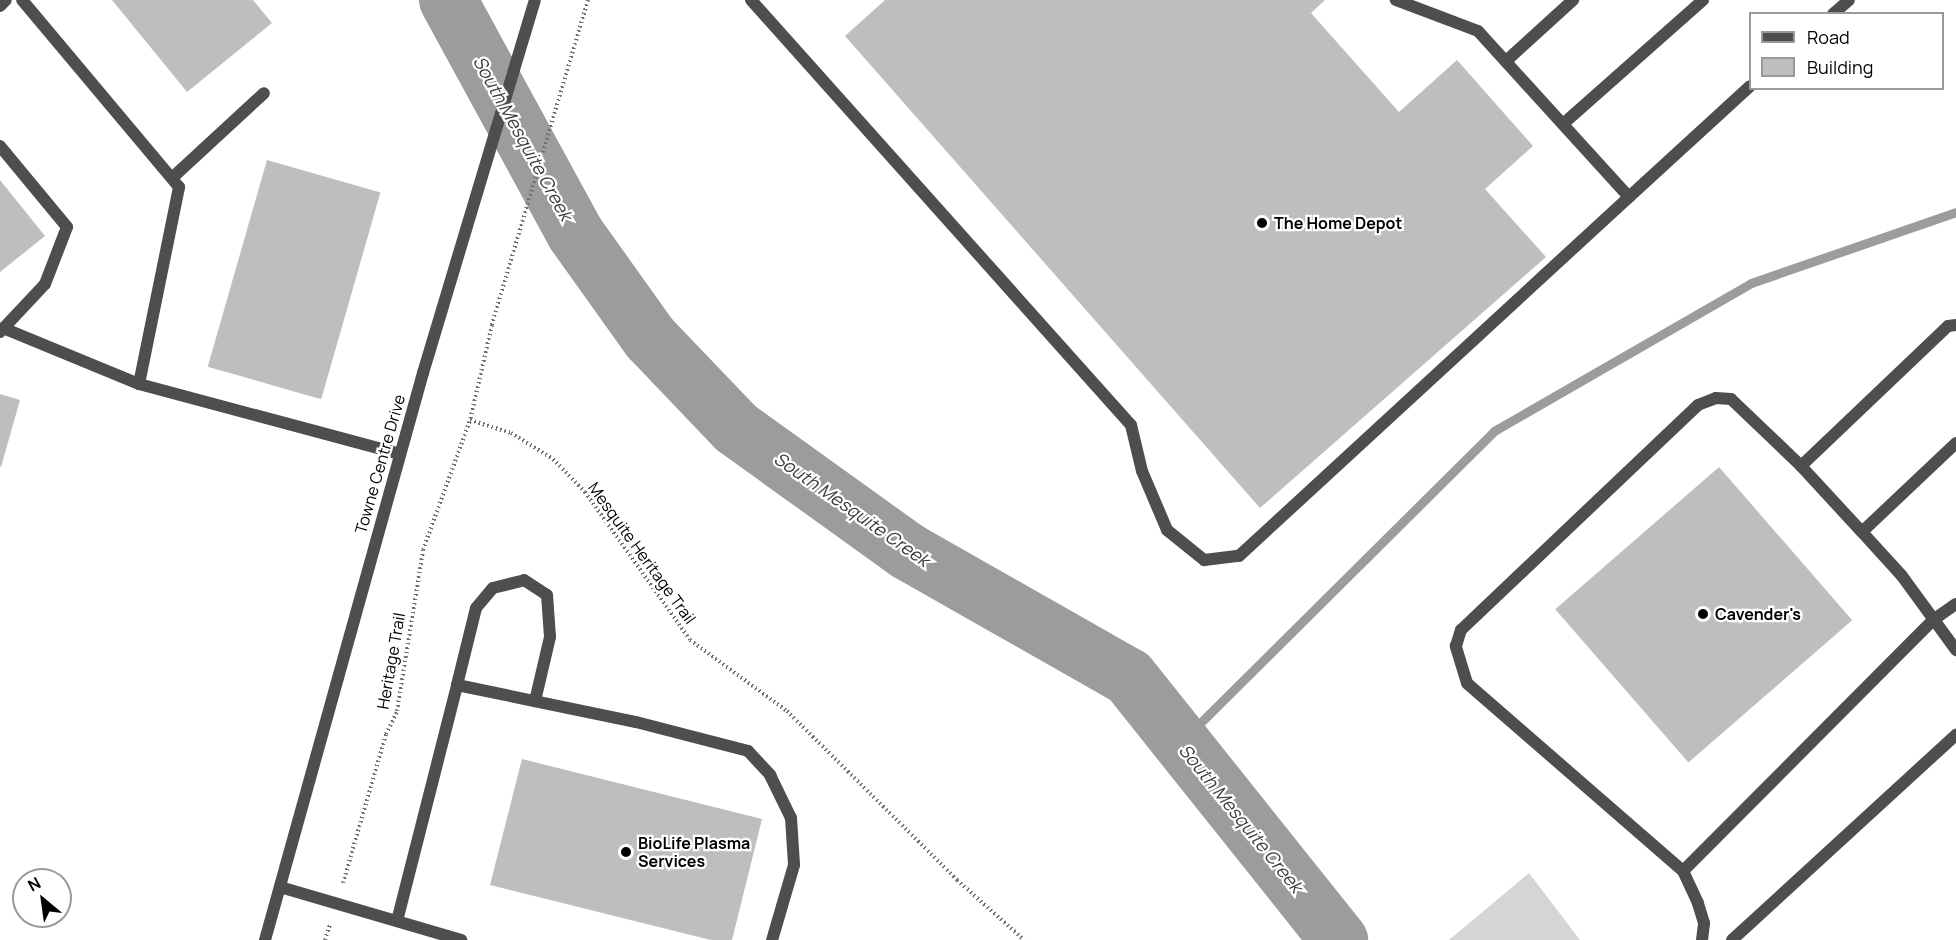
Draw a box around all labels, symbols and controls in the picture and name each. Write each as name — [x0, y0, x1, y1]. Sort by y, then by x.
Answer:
legend — [1749, 12, 1944, 90]
text: Road — [1807, 25, 1850, 49]
water label: South Mesquite Creek — [469, 52, 577, 224]
text: Building — [1807, 55, 1873, 79]
place label: The Home Depot — [1274, 213, 1402, 233]
marker: The Home Depot — [1255, 216, 1269, 230]
street label: Towne Centre Drive — [351, 392, 409, 536]
water label: South Mesquite Creek — [770, 447, 934, 571]
street label: Mesquite Heritage Trail — [584, 478, 700, 628]
place label: Cavender's — [1715, 604, 1801, 624]
marker: Cavender's — [1696, 607, 1710, 621]
street label: Heritage Trail — [373, 611, 409, 711]
water label: South Mesquite Creek — [1174, 739, 1308, 897]
place label: BioLife Plasma Services — [638, 833, 750, 871]
marker: BioLife Plasma Services — [619, 845, 633, 859]
north arrow — [12, 868, 72, 928]
text: N — [24, 872, 45, 896]

